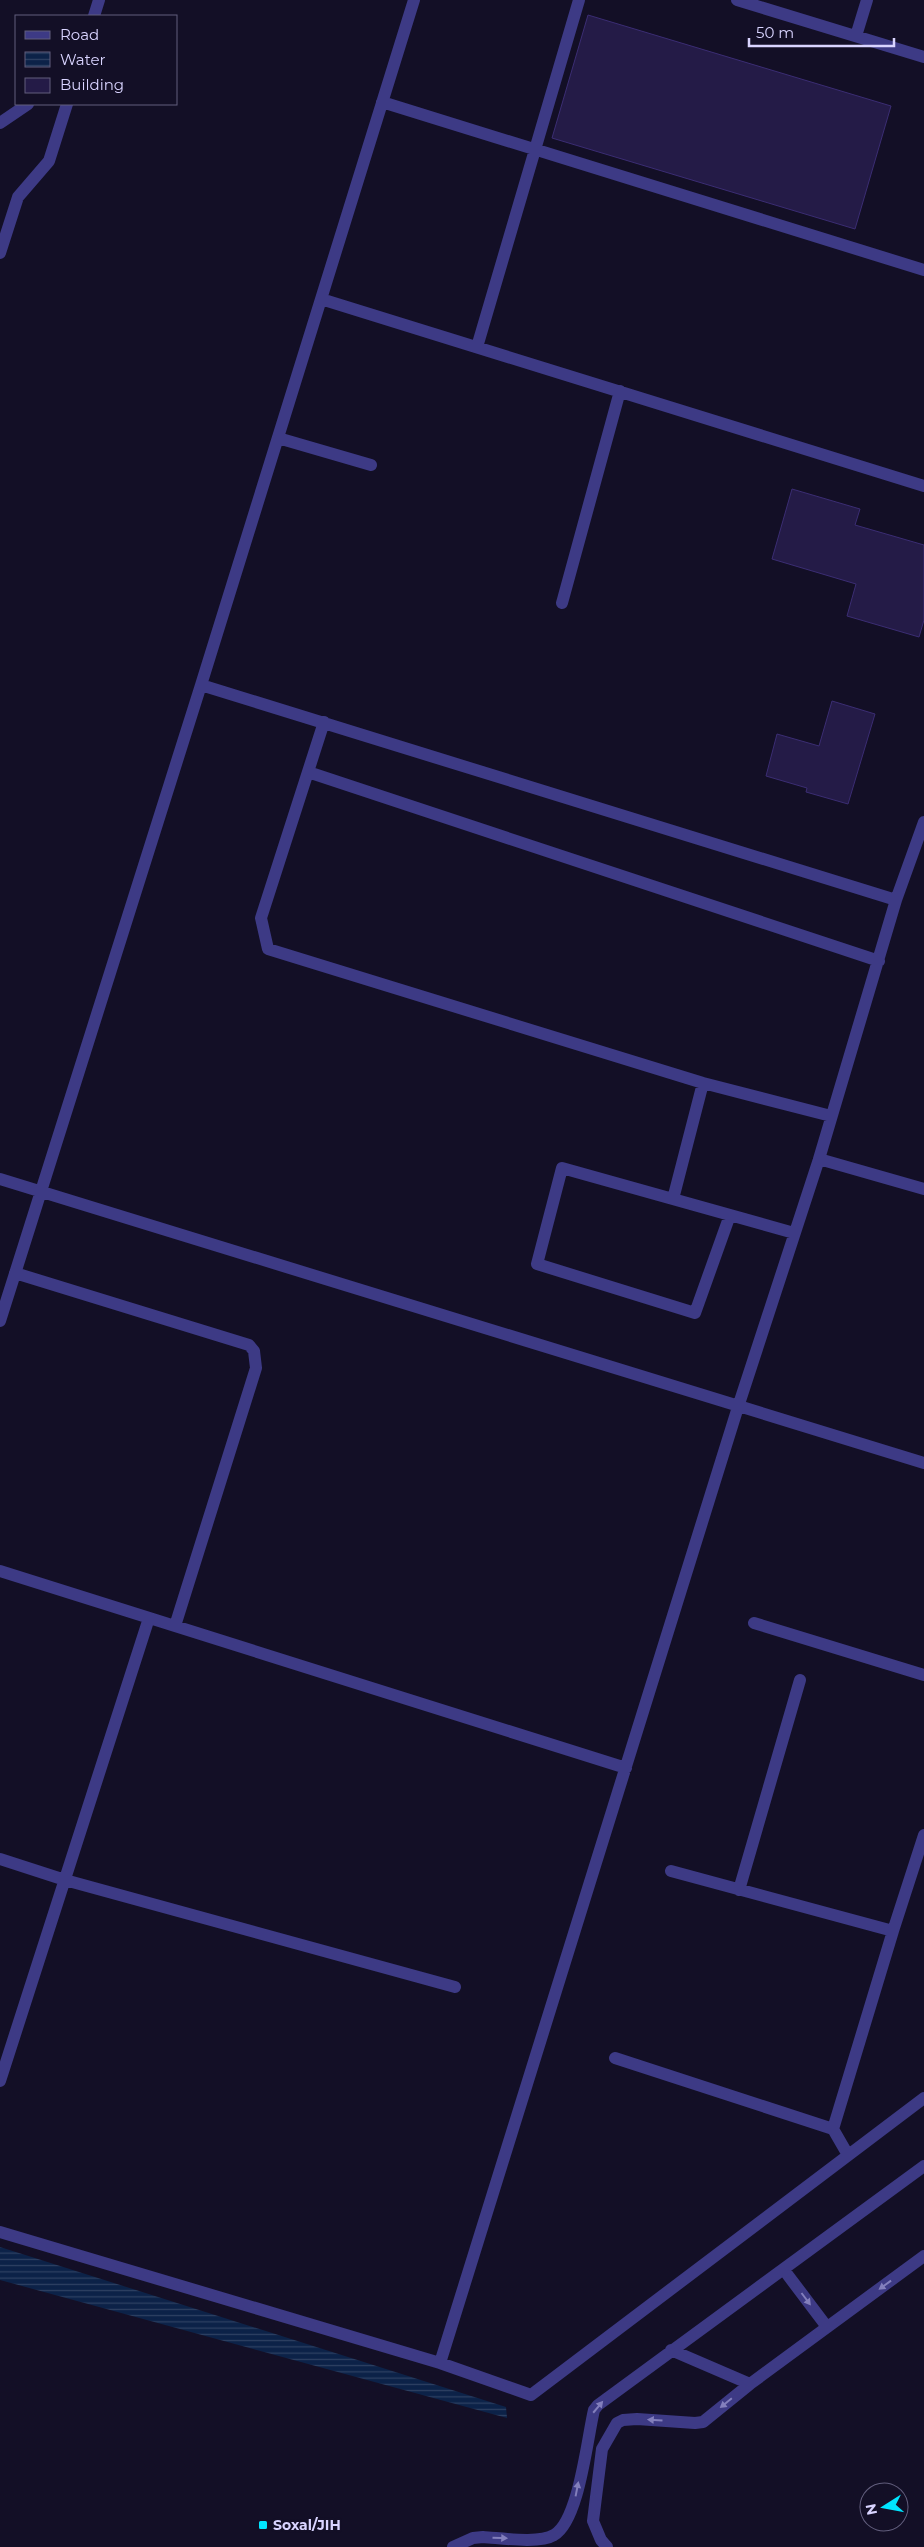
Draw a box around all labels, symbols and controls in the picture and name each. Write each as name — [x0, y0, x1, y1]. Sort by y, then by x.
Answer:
legend — [15, 15, 178, 105]
scale bar — [749, 15, 894, 47]
text: 50 m — [756, 23, 794, 42]
text: Road — [60, 25, 99, 44]
text: Water — [60, 50, 106, 69]
text: Building — [60, 75, 124, 94]
one-way arrow — [878, 2280, 892, 2290]
one-way arrow — [800, 2292, 811, 2305]
one-way arrow — [720, 2397, 733, 2408]
one-way arrow — [593, 2401, 604, 2414]
one-way arrow — [646, 2416, 662, 2424]
one-way arrow — [574, 2481, 582, 2497]
north arrow — [859, 2482, 909, 2532]
text: N — [861, 2502, 881, 2517]
place label: Soxal/JIH — [273, 2516, 341, 2534]
marker: Soxal/JIH — [257, 2519, 269, 2531]
one-way arrow — [492, 2534, 508, 2542]

